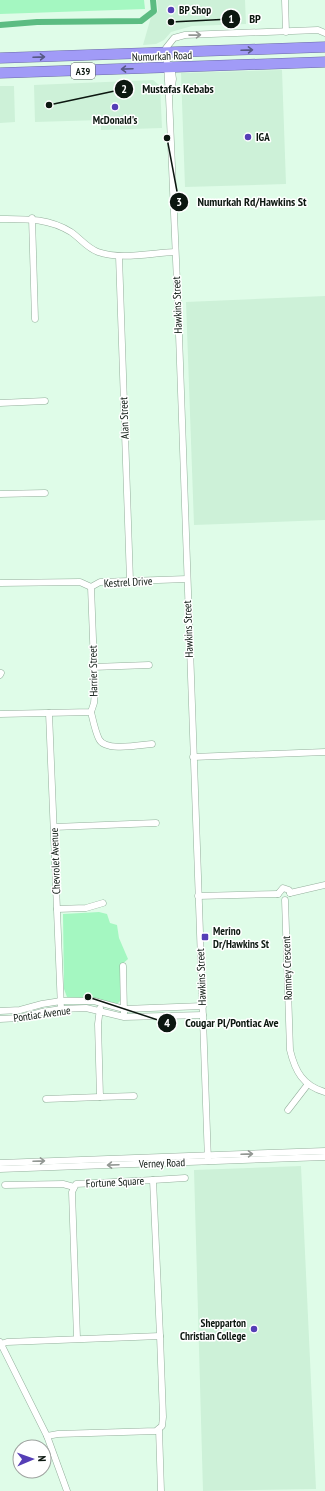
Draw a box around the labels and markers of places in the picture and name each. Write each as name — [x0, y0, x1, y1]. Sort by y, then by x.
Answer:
place label: BP Shop — [179, 3, 211, 17]
marker: BP Shop — [166, 5, 176, 15]
callout: BP — [221, 7, 268, 31]
callout: Mustafas Kebabs — [114, 77, 222, 101]
marker: McDonald's — [110, 102, 120, 112]
place label: McDonald's — [93, 113, 137, 127]
place label: IGA — [256, 130, 270, 144]
marker: IGA — [243, 132, 253, 142]
callout: Numurkah Rd/Hawkins St — [169, 190, 314, 214]
place label: Merino Dr/Hawkins St — [213, 924, 270, 951]
marker: Merino Dr/Hawkins St — [200, 932, 210, 942]
callout: Cougar Pl/Pontiac Ave — [157, 1011, 288, 1035]
place label: Shepparton Christian College — [180, 1316, 246, 1343]
marker: Shepparton Christian College — [249, 1324, 259, 1334]

